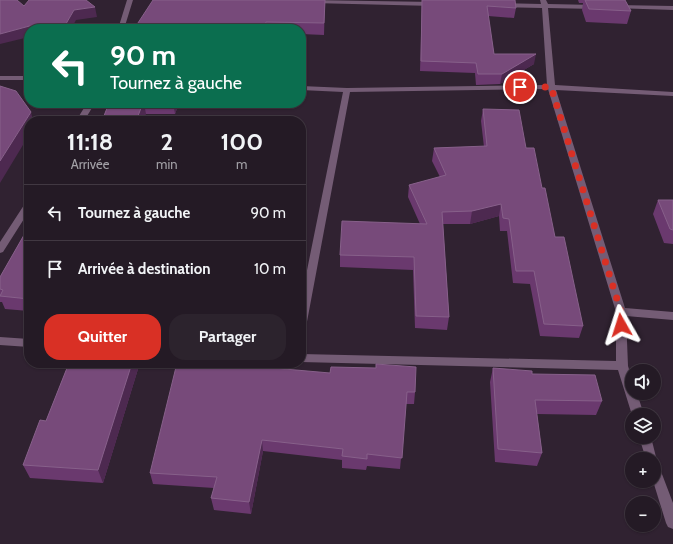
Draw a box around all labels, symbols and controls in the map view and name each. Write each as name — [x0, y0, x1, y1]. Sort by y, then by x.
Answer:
text: 90 m — [110, 38, 176, 72]
icon: left — [44, 40, 96, 92]
pin — [503, 70, 537, 104]
text: Tournez à gauche — [110, 72, 242, 94]
icon: arrive — [509, 76, 531, 98]
text: 11:18 — [67, 127, 113, 156]
text: 2 — [160, 127, 173, 156]
text: 100 — [220, 127, 263, 156]
text: Arrivée — [71, 156, 109, 172]
text: min — [156, 156, 178, 172]
text: m — [236, 156, 247, 172]
icon: left — [44, 202, 66, 224]
text: Tournez à gauche — [78, 204, 190, 222]
text: 90 m — [250, 204, 286, 222]
icon: arrive — [44, 258, 66, 280]
text: Arrivée à destination — [78, 260, 210, 278]
text: 10 m — [254, 260, 286, 278]
position arrow — [600, 304, 642, 346]
button: Quitter — [44, 314, 161, 360]
button: Partager — [169, 314, 286, 360]
map controls — [625, 364, 661, 532]
button: sound — [625, 364, 661, 400]
button: layers — [625, 408, 661, 444]
button: + — [625, 452, 661, 488]
button: − — [625, 496, 661, 532]

